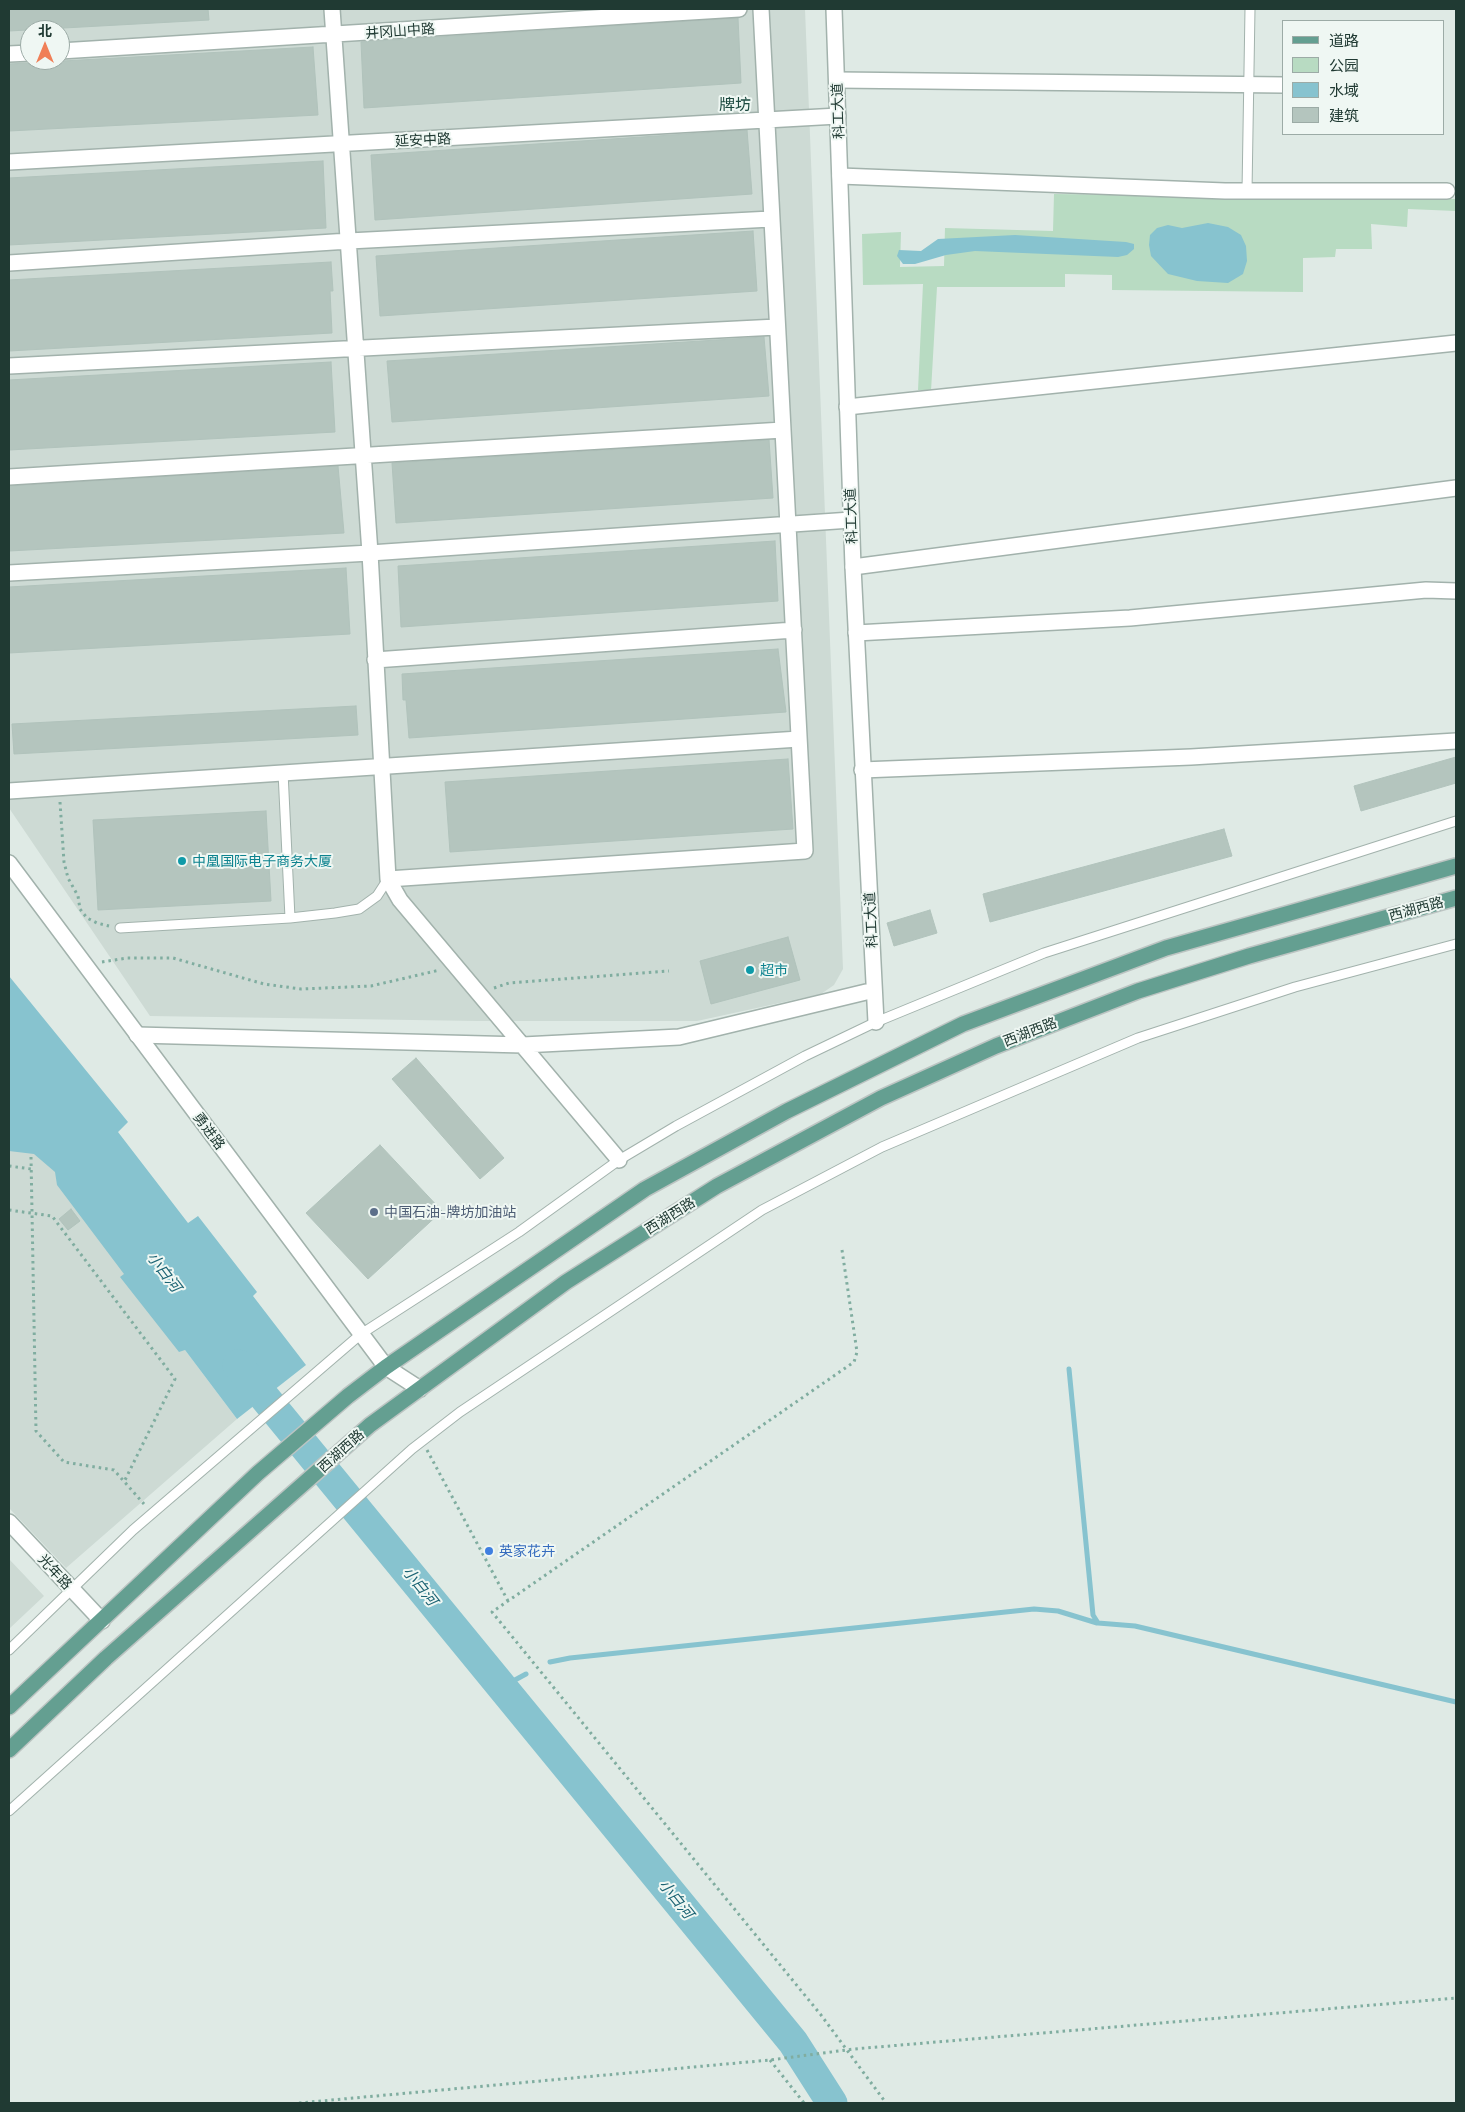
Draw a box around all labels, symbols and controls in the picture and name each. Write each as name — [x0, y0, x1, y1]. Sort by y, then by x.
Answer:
north arrow — [20, 20, 70, 70]
street label: 井冈山中路 — [364, 20, 436, 42]
legend — [1282, 20, 1445, 135]
text: 北 — [38, 22, 52, 39]
text: 道路 — [1329, 31, 1359, 49]
text: 公园 — [1329, 56, 1359, 74]
text: 水域 — [1329, 81, 1359, 99]
street label: 科工大道 — [829, 83, 847, 139]
district label: 牌坊 — [719, 95, 751, 115]
text: 建筑 — [1329, 106, 1359, 124]
street label: 延安中路 — [395, 130, 451, 150]
street label: 科工大道 — [842, 488, 860, 544]
place label: 中凰国际电子商务大厦 — [192, 853, 332, 869]
marker: 中凰国际电子商务大厦 — [176, 855, 188, 867]
street label: 科工大道 — [861, 892, 881, 948]
street label: 西湖西路 — [1387, 894, 1445, 924]
place label: 超市 — [760, 962, 788, 978]
marker: 超市 — [744, 964, 756, 976]
street label: 西湖西路 — [1001, 1014, 1059, 1050]
street label: 勇进路 — [190, 1109, 228, 1153]
street label: 西湖西路 — [642, 1194, 698, 1238]
place label: 中国石油-牌坊加油站 — [384, 1204, 516, 1220]
marker: 中国石油-牌坊加油站 — [368, 1206, 380, 1218]
water label: 小白河 — [143, 1249, 185, 1295]
street label: 西湖西路 — [315, 1426, 367, 1476]
place label: 英家花卉 — [499, 1543, 555, 1559]
marker: 英家花卉 — [483, 1545, 495, 1557]
street label: 光年路 — [35, 1551, 75, 1593]
water label: 小白河 — [399, 1563, 441, 1609]
water label: 小白河 — [655, 1876, 697, 1922]

